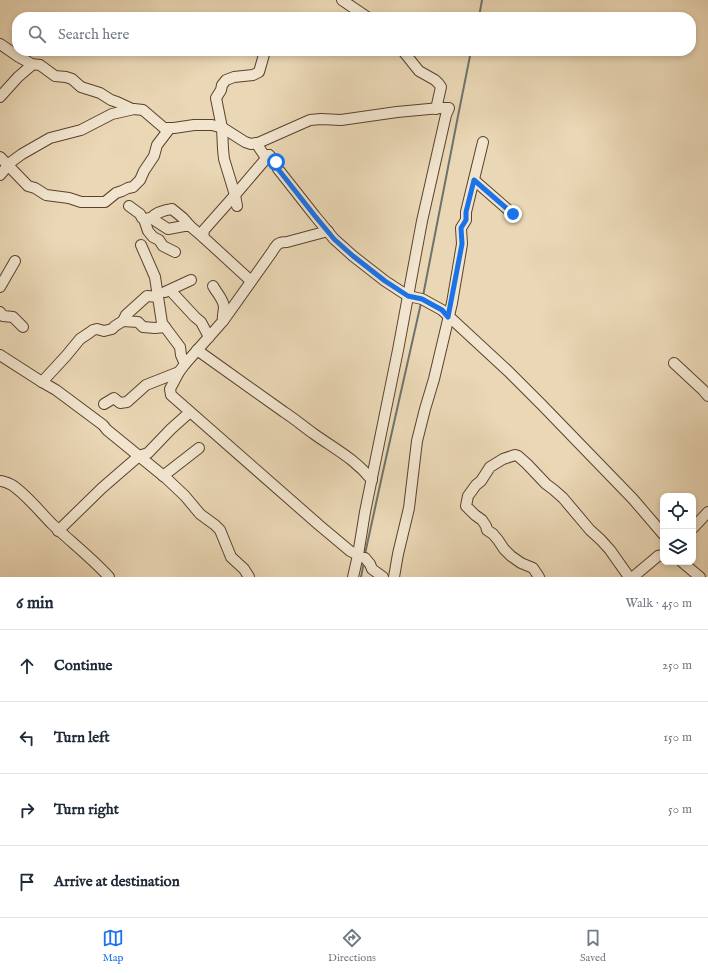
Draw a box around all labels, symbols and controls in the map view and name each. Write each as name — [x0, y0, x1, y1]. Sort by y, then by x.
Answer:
search box — [12, 12, 696, 56]
icon: search — [26, 23, 48, 45]
text: Search here — [58, 25, 129, 44]
route start — [267, 153, 285, 171]
route end — [504, 205, 522, 223]
map controls — [660, 493, 696, 565]
button: locate — [660, 493, 696, 529]
button: layers — [660, 529, 696, 565]
text: 6 min — [16, 593, 54, 614]
text: Walk · 450 m — [625, 595, 692, 612]
icon: ahead — [16, 655, 38, 677]
text: Continue — [54, 656, 112, 675]
text: 250 m — [662, 657, 692, 674]
icon: left — [16, 727, 38, 749]
text: Turn left — [54, 728, 110, 747]
text: 150 m — [663, 729, 692, 746]
icon: right — [16, 799, 38, 821]
text: Turn right — [54, 800, 119, 819]
text: 50 m — [668, 801, 692, 818]
icon: arrive — [16, 871, 38, 893]
text: Arrive at destination — [54, 872, 180, 891]
tab: Map — [102, 927, 124, 965]
tab: Directions — [328, 927, 376, 965]
tab: Saved — [580, 927, 606, 965]

